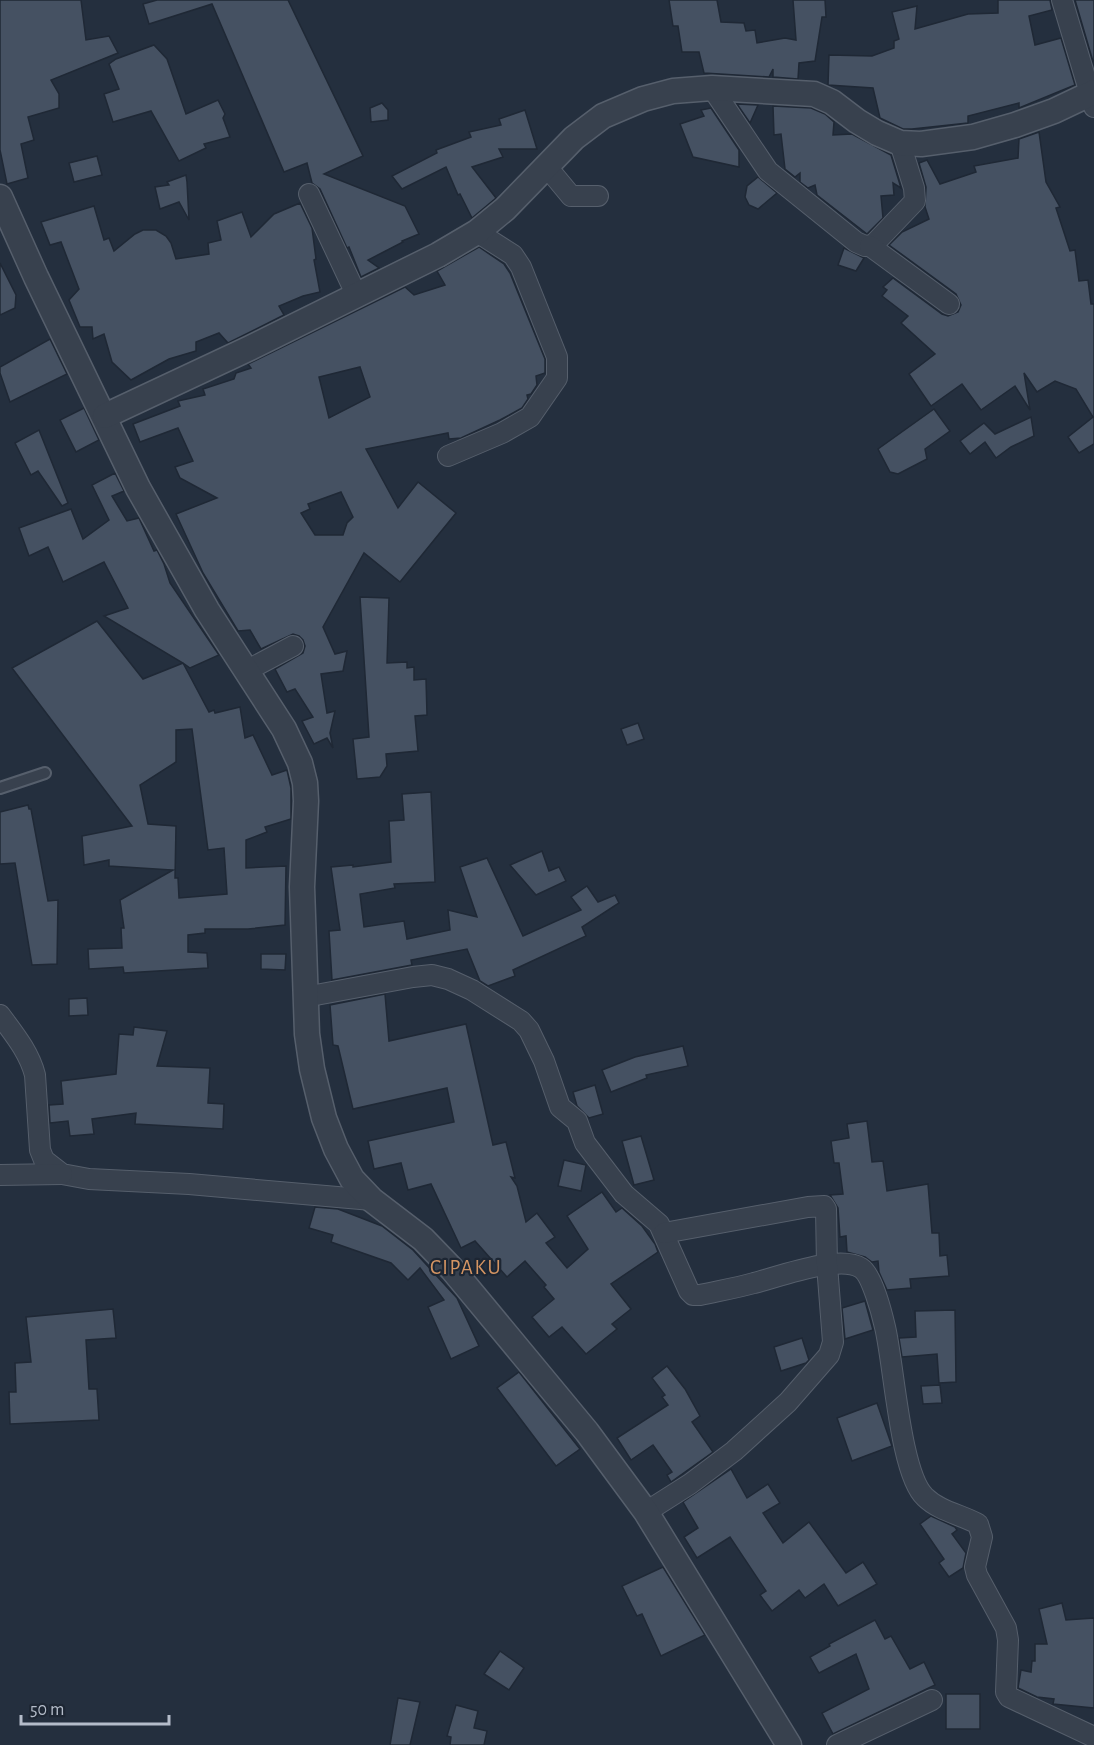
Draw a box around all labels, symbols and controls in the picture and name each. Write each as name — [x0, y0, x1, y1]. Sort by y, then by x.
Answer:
district label: CIPAKU — [430, 1257, 502, 1278]
scale bar — [21, 1688, 170, 1726]
text: 50 m — [30, 1701, 64, 1719]

